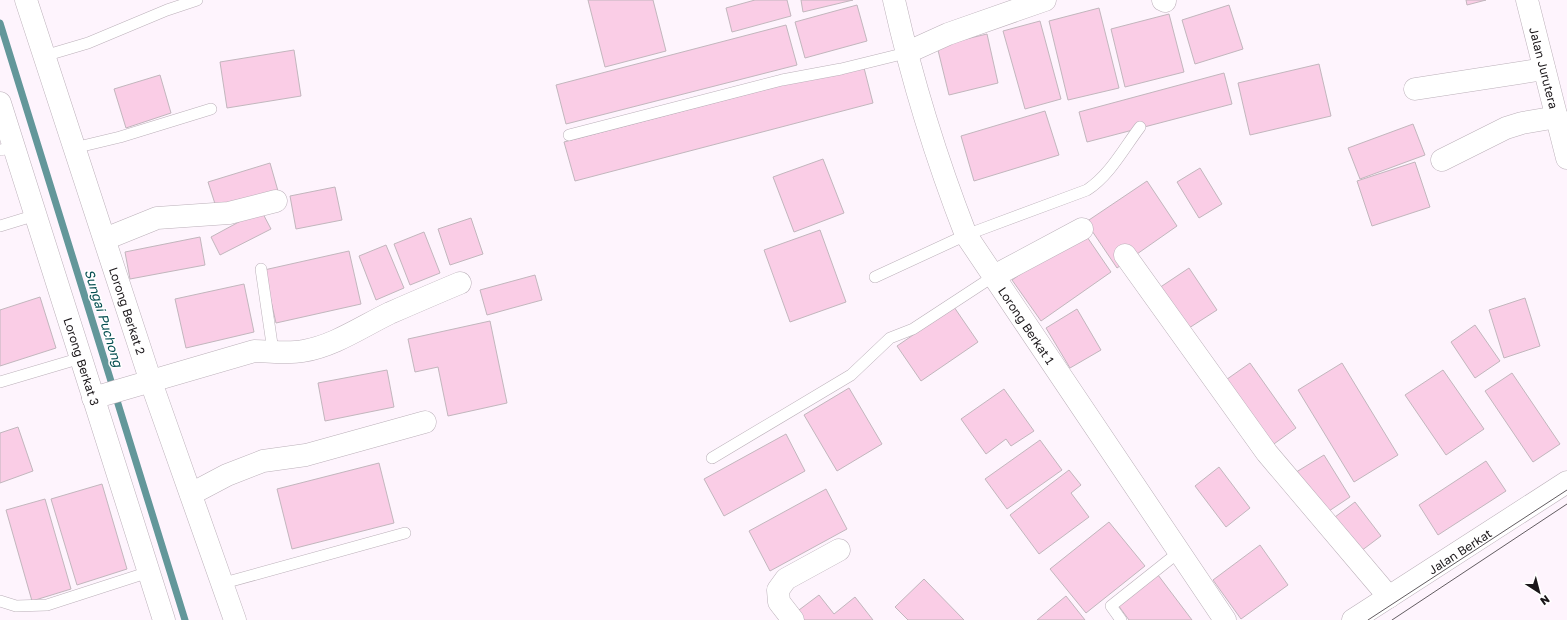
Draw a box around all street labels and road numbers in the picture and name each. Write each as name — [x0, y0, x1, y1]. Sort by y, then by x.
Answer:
street label: Jalan Jurutera — [1527, 26, 1562, 110]
street label: Lorong Berkat 2 — [106, 265, 149, 357]
street label: Lorong Berkat 1 — [995, 284, 1058, 367]
street label: Lorong Berkat 3 — [61, 315, 103, 407]
street label: Jalan Berkat — [1425, 525, 1494, 577]

